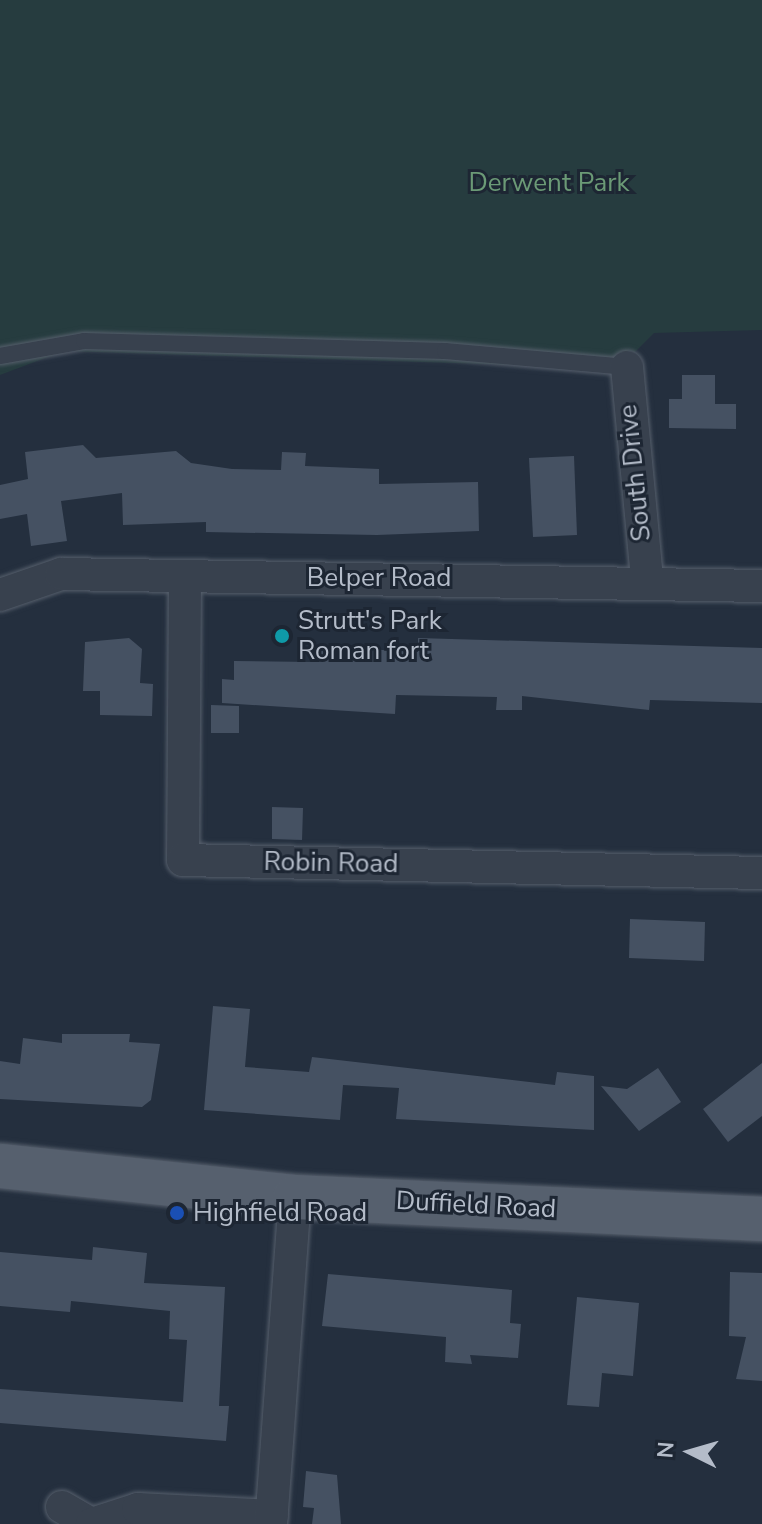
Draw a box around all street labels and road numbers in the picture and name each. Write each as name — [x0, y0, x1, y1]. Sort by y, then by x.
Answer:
street label: South Drive — [612, 403, 658, 543]
street label: Belper Road — [307, 562, 451, 594]
street label: Robin Road — [263, 846, 399, 880]
street label: Duffield Road — [395, 1185, 557, 1225]

